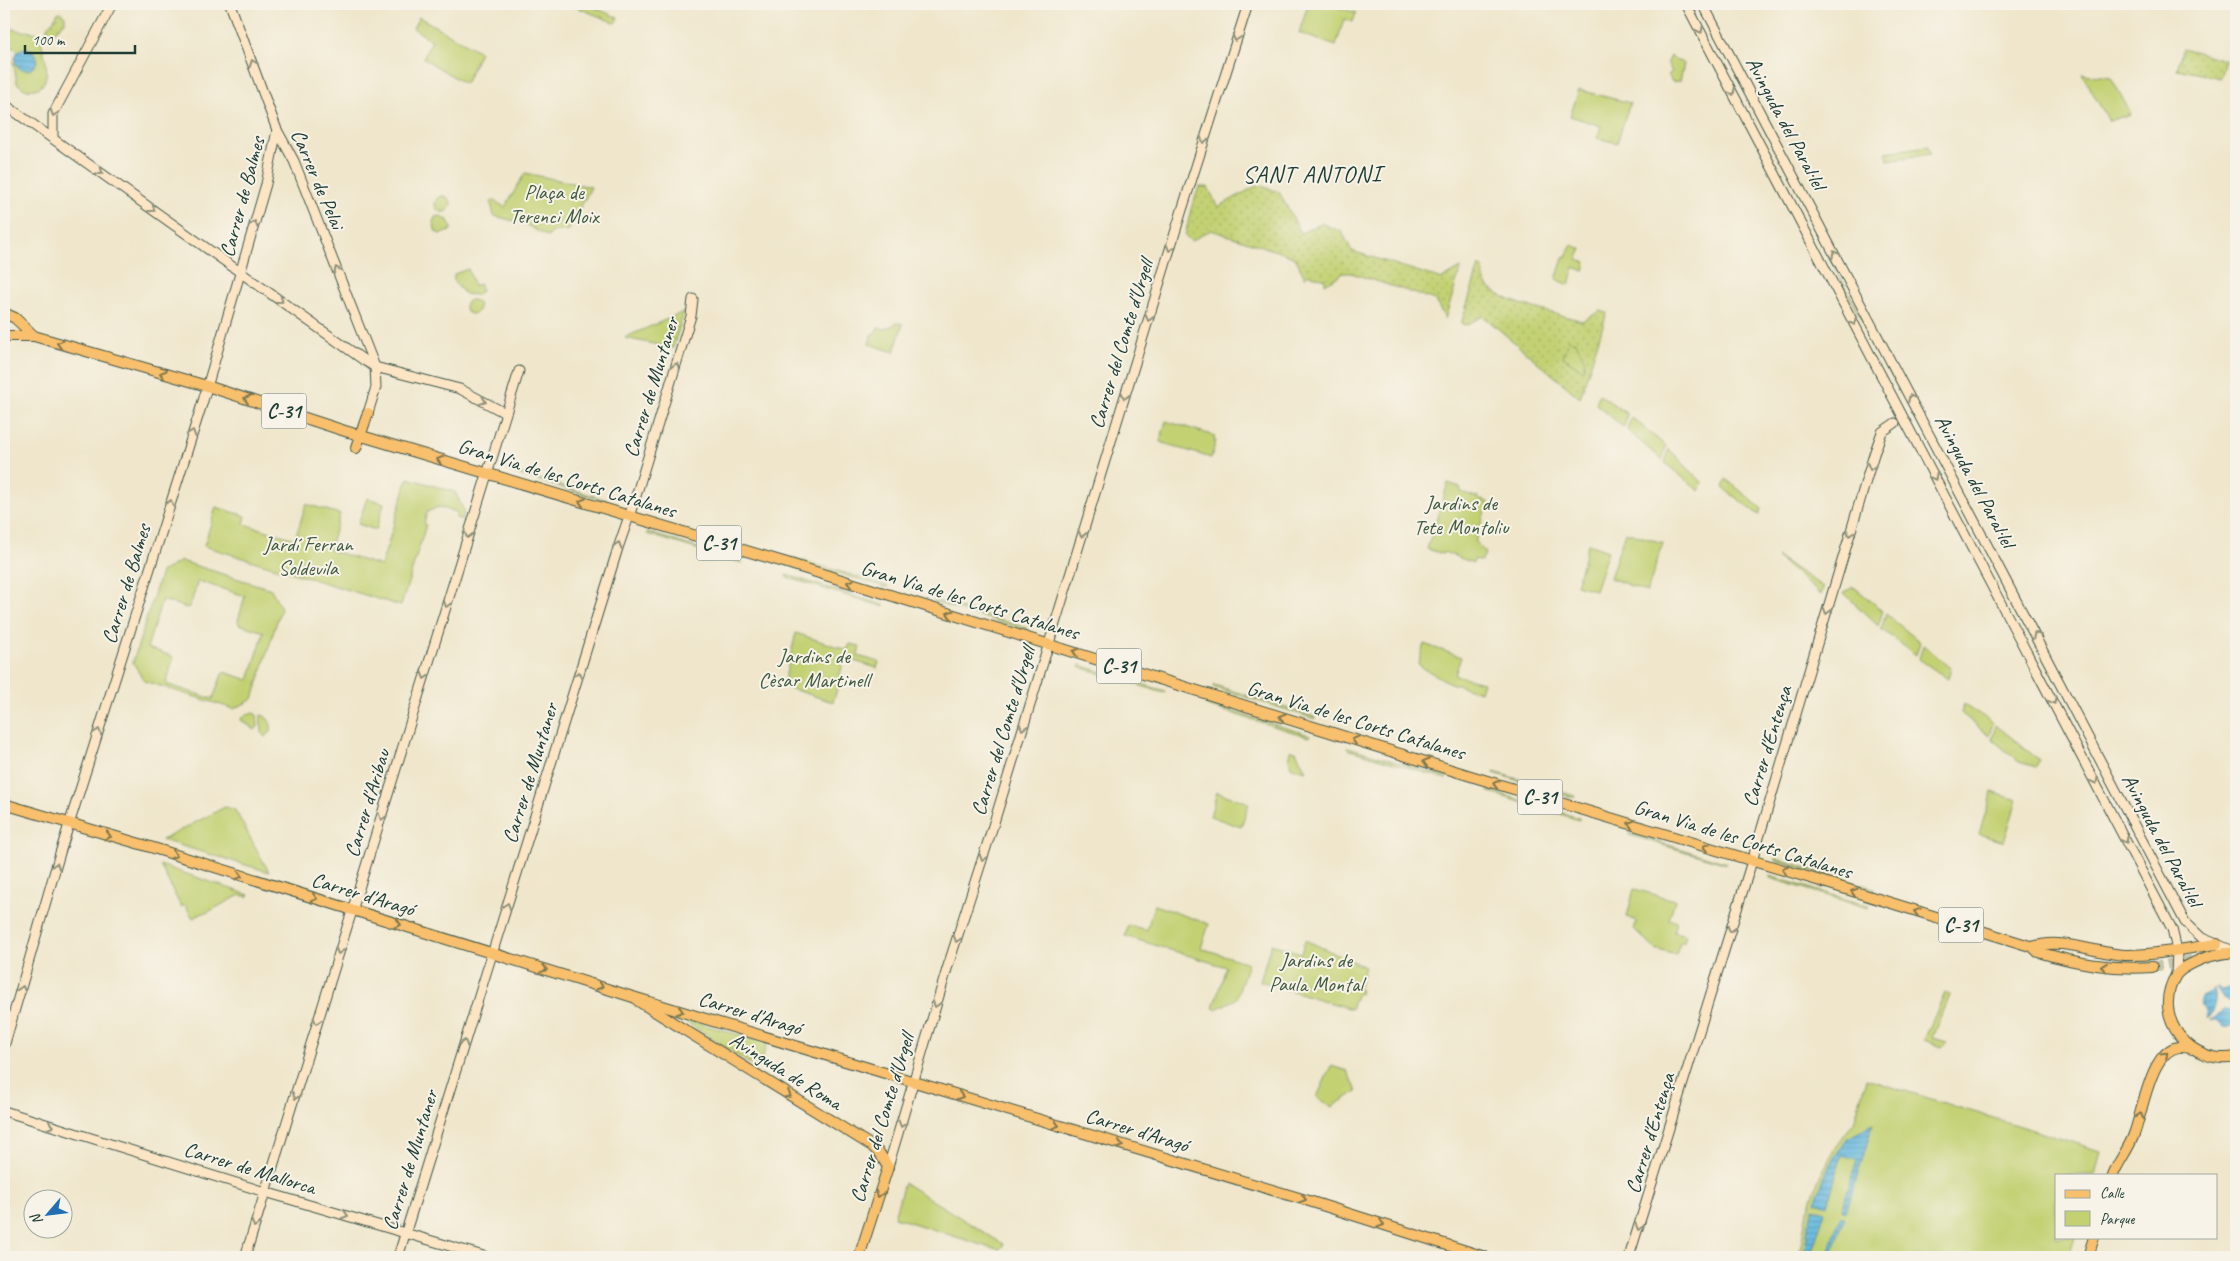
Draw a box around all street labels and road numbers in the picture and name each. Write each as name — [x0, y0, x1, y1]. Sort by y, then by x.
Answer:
street label: Avinguda del Paral·lel — [1740, 52, 1833, 197]
street label: Carrer de Pelai — [285, 125, 352, 236]
street label: Carrer de Balmes — [213, 132, 271, 260]
street label: Carrer del Comte d'Urgell — [1083, 253, 1160, 432]
street label: Carrer de Muntaner — [617, 312, 685, 460]
road number: C-31 — [262, 394, 306, 428]
street label: Avinguda del Paral·lel — [1929, 410, 2022, 555]
street label: Gran Via de les Corts Catalanes — [455, 432, 681, 524]
street label: Carrer de Balmes — [96, 520, 157, 647]
road number: C-31 — [696, 526, 742, 560]
street label: Gran Via de les Corts Catalanes — [858, 554, 1084, 646]
street label: Carrer del Comte d'Urgell — [965, 640, 1042, 819]
road number: C-31 — [1096, 648, 1142, 684]
street label: Gran Via de les Corts Catalanes — [1244, 674, 1470, 766]
street label: Carrer d'Entença — [1736, 681, 1798, 809]
street label: Carrer de Muntaner — [496, 698, 564, 846]
street label: Carrer d'Aribau — [338, 745, 396, 860]
street label: Avinguda del Paral·lel — [2116, 769, 2209, 914]
road number: C-31 — [1518, 780, 1562, 814]
street label: Gran Via de les Corts Catalanes — [1631, 793, 1857, 885]
street label: Carrer d'Aragó — [308, 866, 420, 923]
road number: C-31 — [1938, 908, 1984, 942]
street label: Carrer d'Aragó — [695, 985, 807, 1042]
street label: Avinguda de Roma — [725, 1026, 849, 1117]
street label: Carrer del Comte d'Urgell — [844, 1027, 921, 1206]
street label: Carrer d'Entença — [1619, 1068, 1681, 1196]
street label: Carrer de Muntaner — [376, 1085, 444, 1233]
street label: Carrer d'Aragó — [1082, 1102, 1194, 1159]
street label: Carrer de Mallorca — [181, 1136, 321, 1201]

